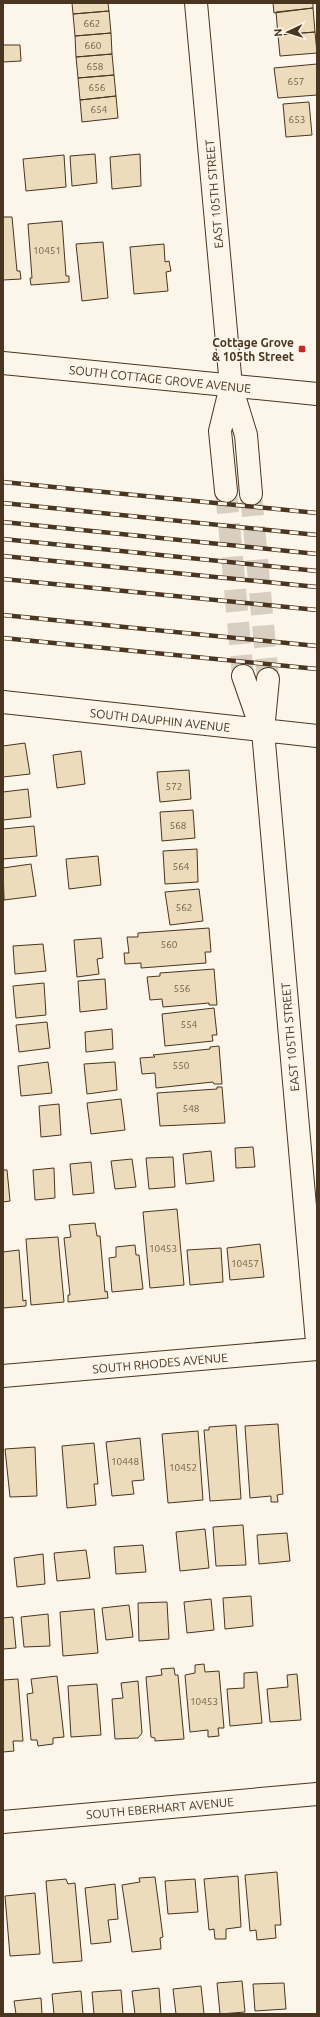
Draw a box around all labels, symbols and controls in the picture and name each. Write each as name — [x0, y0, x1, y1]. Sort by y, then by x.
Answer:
north arrow — [268, 12, 308, 52]
house number: 662 — [84, 18, 100, 29]
text: N — [272, 28, 284, 37]
house number: 660 — [85, 40, 102, 51]
house number: 658 — [87, 61, 104, 72]
house number: 657 — [288, 76, 304, 87]
house number: 656 — [89, 82, 106, 93]
house number: 654 — [91, 104, 108, 115]
house number: 653 — [289, 114, 305, 125]
street label: EAST 105TH STREET — [203, 139, 225, 249]
house number: 10451 — [33, 245, 61, 256]
place label: Cottage Grove & 105th Street — [212, 336, 294, 363]
marker: Cottage Grove & 105th Street — [297, 344, 307, 354]
street label: SOUTH COTTAGE GROVE AVENUE — [68, 363, 252, 395]
street label: SOUTH DAUPHIN AVENUE — [89, 706, 231, 734]
house number: 572 — [166, 781, 182, 792]
house number: 568 — [170, 820, 187, 831]
house number: 564 — [173, 861, 190, 872]
house number: 562 — [176, 902, 192, 913]
house number: 560 — [161, 939, 178, 950]
street label: EAST 105TH STREET — [279, 982, 301, 1092]
house number: 556 — [174, 983, 191, 994]
house number: 554 — [181, 1019, 198, 1030]
house number: 550 — [173, 1060, 190, 1071]
house number: 548 — [183, 1103, 200, 1114]
house number: 10453 — [149, 1243, 177, 1254]
house number: 10457 — [231, 1258, 259, 1269]
street label: SOUTH RHODES AVENUE — [92, 1351, 229, 1375]
house number: 10448 — [111, 1456, 139, 1467]
house number: 10452 — [169, 1462, 197, 1473]
house number: 10453 — [190, 1696, 218, 1707]
street label: SOUTH EBERHART AVENUE — [86, 1795, 235, 1821]

